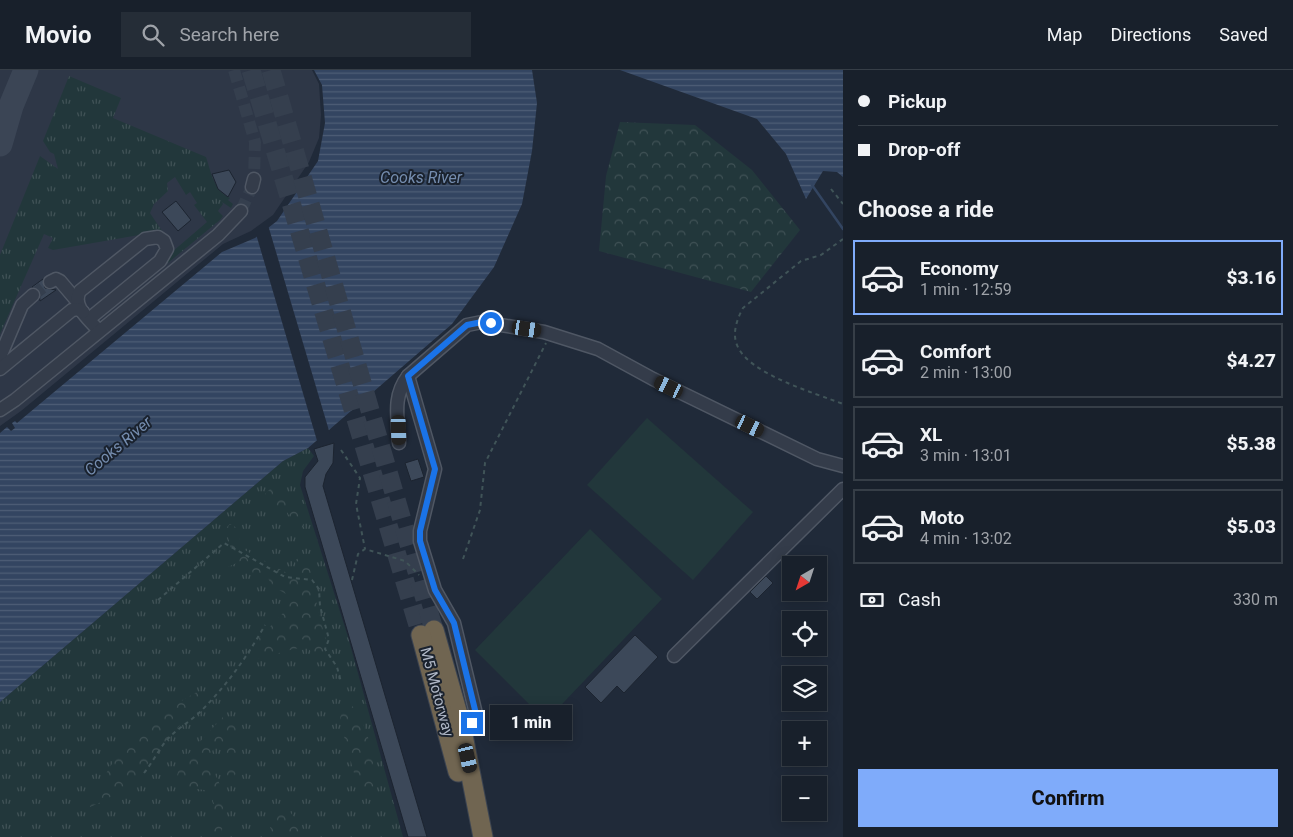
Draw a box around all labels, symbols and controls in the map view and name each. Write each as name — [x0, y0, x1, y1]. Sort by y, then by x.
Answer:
search box — [121, 12, 471, 57]
text: Movio — [25, 21, 91, 49]
icon: search — [139, 21, 167, 49]
text: Search here — [179, 23, 279, 46]
text: Map — [1047, 24, 1082, 45]
text: Directions — [1110, 24, 1191, 45]
text: Saved — [1219, 24, 1268, 45]
text: Pickup — [888, 90, 947, 113]
text: Drop-off — [888, 138, 960, 161]
water label: Cooks River — [380, 168, 463, 187]
text: Choose a ride — [858, 197, 994, 222]
icon: car — [860, 255, 905, 300]
text: Economy — [920, 257, 999, 280]
text: $3.16 — [1227, 266, 1276, 289]
text: 1 min · 12:59 — [920, 280, 1012, 299]
route start — [480, 312, 502, 334]
car — [511, 319, 542, 339]
icon: car — [860, 338, 905, 383]
text: Comfort — [920, 340, 991, 363]
text: $4.27 — [1227, 349, 1276, 372]
text: 2 min · 13:00 — [920, 363, 1012, 382]
car — [652, 374, 685, 400]
water label: Cooks River — [81, 412, 156, 480]
car — [733, 413, 766, 439]
car — [390, 415, 407, 445]
icon: car — [860, 421, 905, 466]
text: XL — [920, 423, 942, 446]
text: $5.38 — [1227, 432, 1276, 455]
text: 3 min · 13:01 — [920, 446, 1012, 465]
icon: car — [860, 504, 905, 549]
text: Moto — [920, 506, 964, 529]
text: $5.03 — [1227, 515, 1276, 538]
text: 4 min · 13:02 — [920, 529, 1012, 548]
north arrow — [782, 556, 828, 601]
map controls — [782, 556, 827, 821]
icon: cash — [858, 586, 886, 614]
text: Cash — [898, 588, 941, 611]
text: 330 m — [1233, 590, 1278, 609]
button: locate — [782, 611, 827, 656]
street label: M5 Motorway — [416, 645, 458, 739]
button: layers — [782, 666, 827, 711]
callout: 1 min — [490, 706, 572, 740]
route end — [461, 712, 483, 734]
text: 1 min — [511, 713, 551, 732]
button: + — [782, 721, 827, 766]
car — [457, 742, 478, 774]
button: Confirm — [858, 769, 1278, 827]
button: − — [782, 776, 827, 821]

